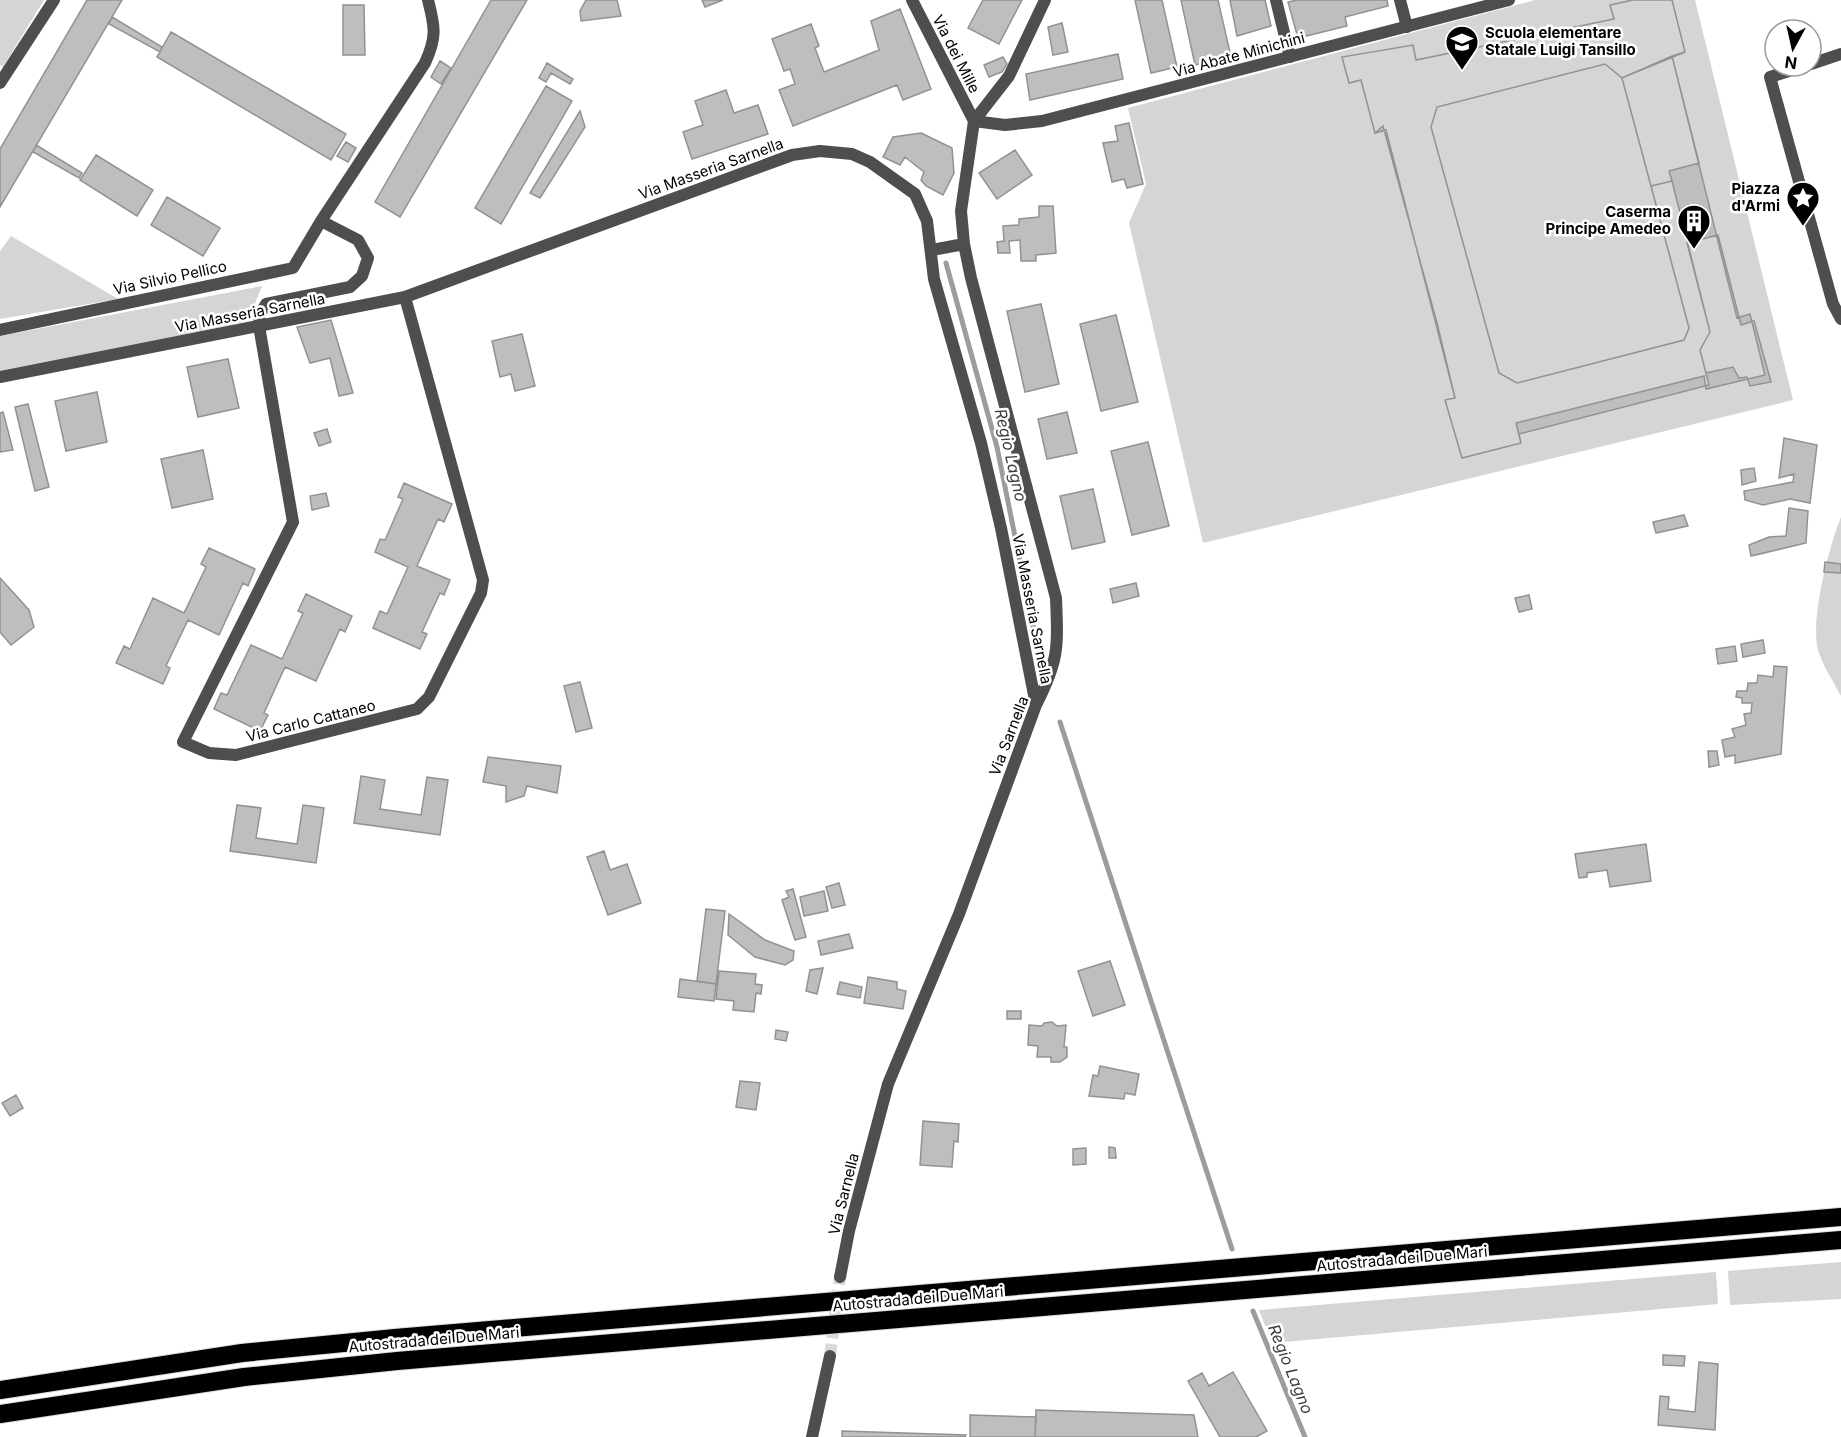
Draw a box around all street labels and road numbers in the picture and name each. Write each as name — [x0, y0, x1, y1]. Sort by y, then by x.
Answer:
street label: Via dei Mille — [929, 11, 984, 96]
street label: Via Abate Minichini — [1171, 28, 1307, 81]
street label: Via Masseria Sarnella — [636, 134, 786, 204]
street label: Via Silvio Pellico — [111, 256, 228, 299]
street label: Via Masseria Sarnella — [173, 289, 327, 336]
street label: Via Masseria Sarnella — [1009, 532, 1056, 686]
street label: Via Sarnella — [985, 693, 1032, 778]
street label: Via Carlo Cattaneo — [244, 695, 378, 746]
street label: Via Sarnella — [824, 1151, 863, 1237]
street label: Autostrada dei Due Mari — [1316, 1242, 1488, 1275]
street label: Autostrada dei Due Mari — [832, 1282, 1004, 1315]
street label: Autostrada dei Due Mari — [348, 1323, 520, 1356]

